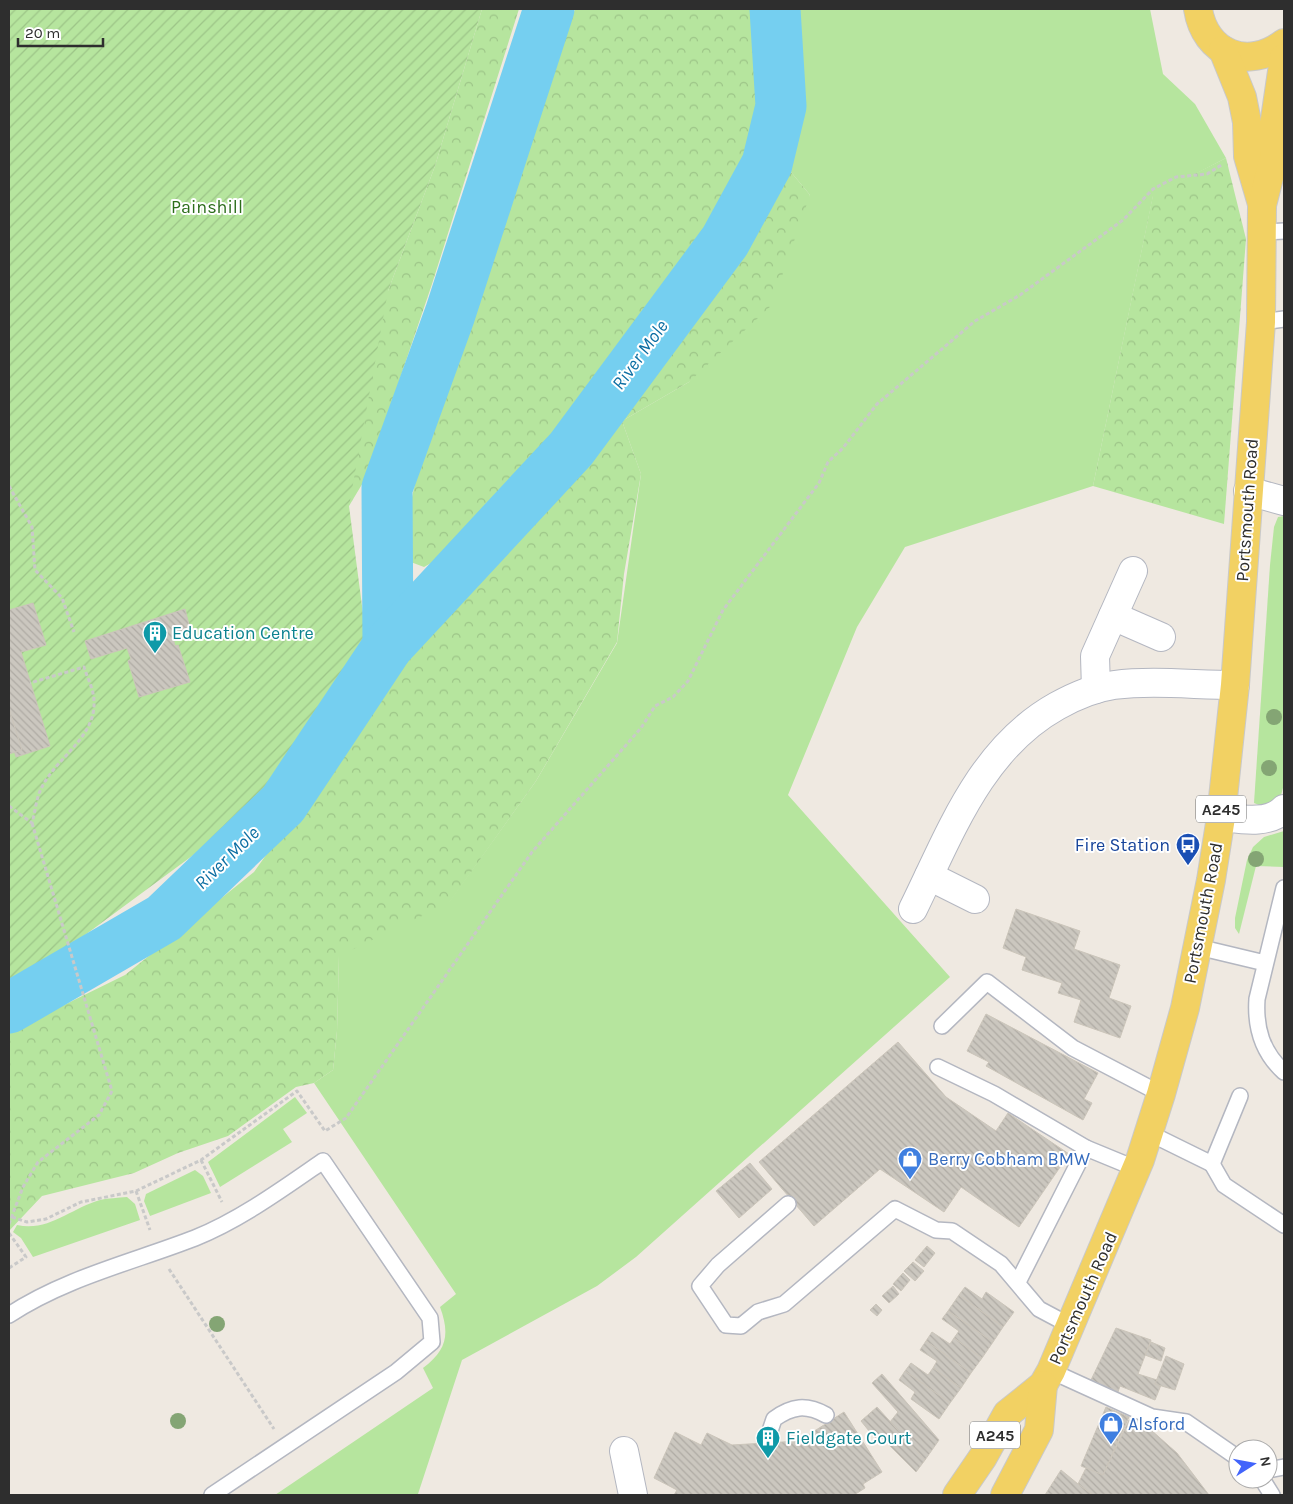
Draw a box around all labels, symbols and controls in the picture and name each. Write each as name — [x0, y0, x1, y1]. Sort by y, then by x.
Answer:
scale bar — [18, 15, 102, 47]
text: 20 m — [25, 24, 60, 42]
park label: Painshill — [171, 196, 243, 218]
water label: River Mole — [607, 316, 673, 394]
street label: Portsmouth Road — [1231, 438, 1263, 582]
building icon: Education Centre — [142, 620, 168, 654]
place label: Education Centre — [172, 622, 314, 644]
road number: A245 — [1196, 796, 1246, 822]
water label: River Mole — [190, 822, 264, 894]
bus stop icon: Fire Station — [1175, 832, 1201, 866]
place label: Fire Station — [1075, 834, 1170, 856]
street label: Portsmouth Road — [1179, 840, 1227, 986]
shop icon: Berry Cobham BMW — [897, 1146, 923, 1180]
place label: Berry Cobham BMW — [928, 1148, 1090, 1170]
street label: Portsmouth Road — [1044, 1228, 1122, 1368]
shop icon: Alsford — [1098, 1411, 1124, 1445]
place label: Alsford — [1128, 1413, 1186, 1435]
road number: A245 — [970, 1422, 1020, 1448]
building icon: Fieldgate Court — [755, 1425, 781, 1459]
place label: Fieldgate Court — [786, 1427, 911, 1449]
north arrow — [1228, 1439, 1278, 1489]
text: N — [1256, 1455, 1275, 1468]

